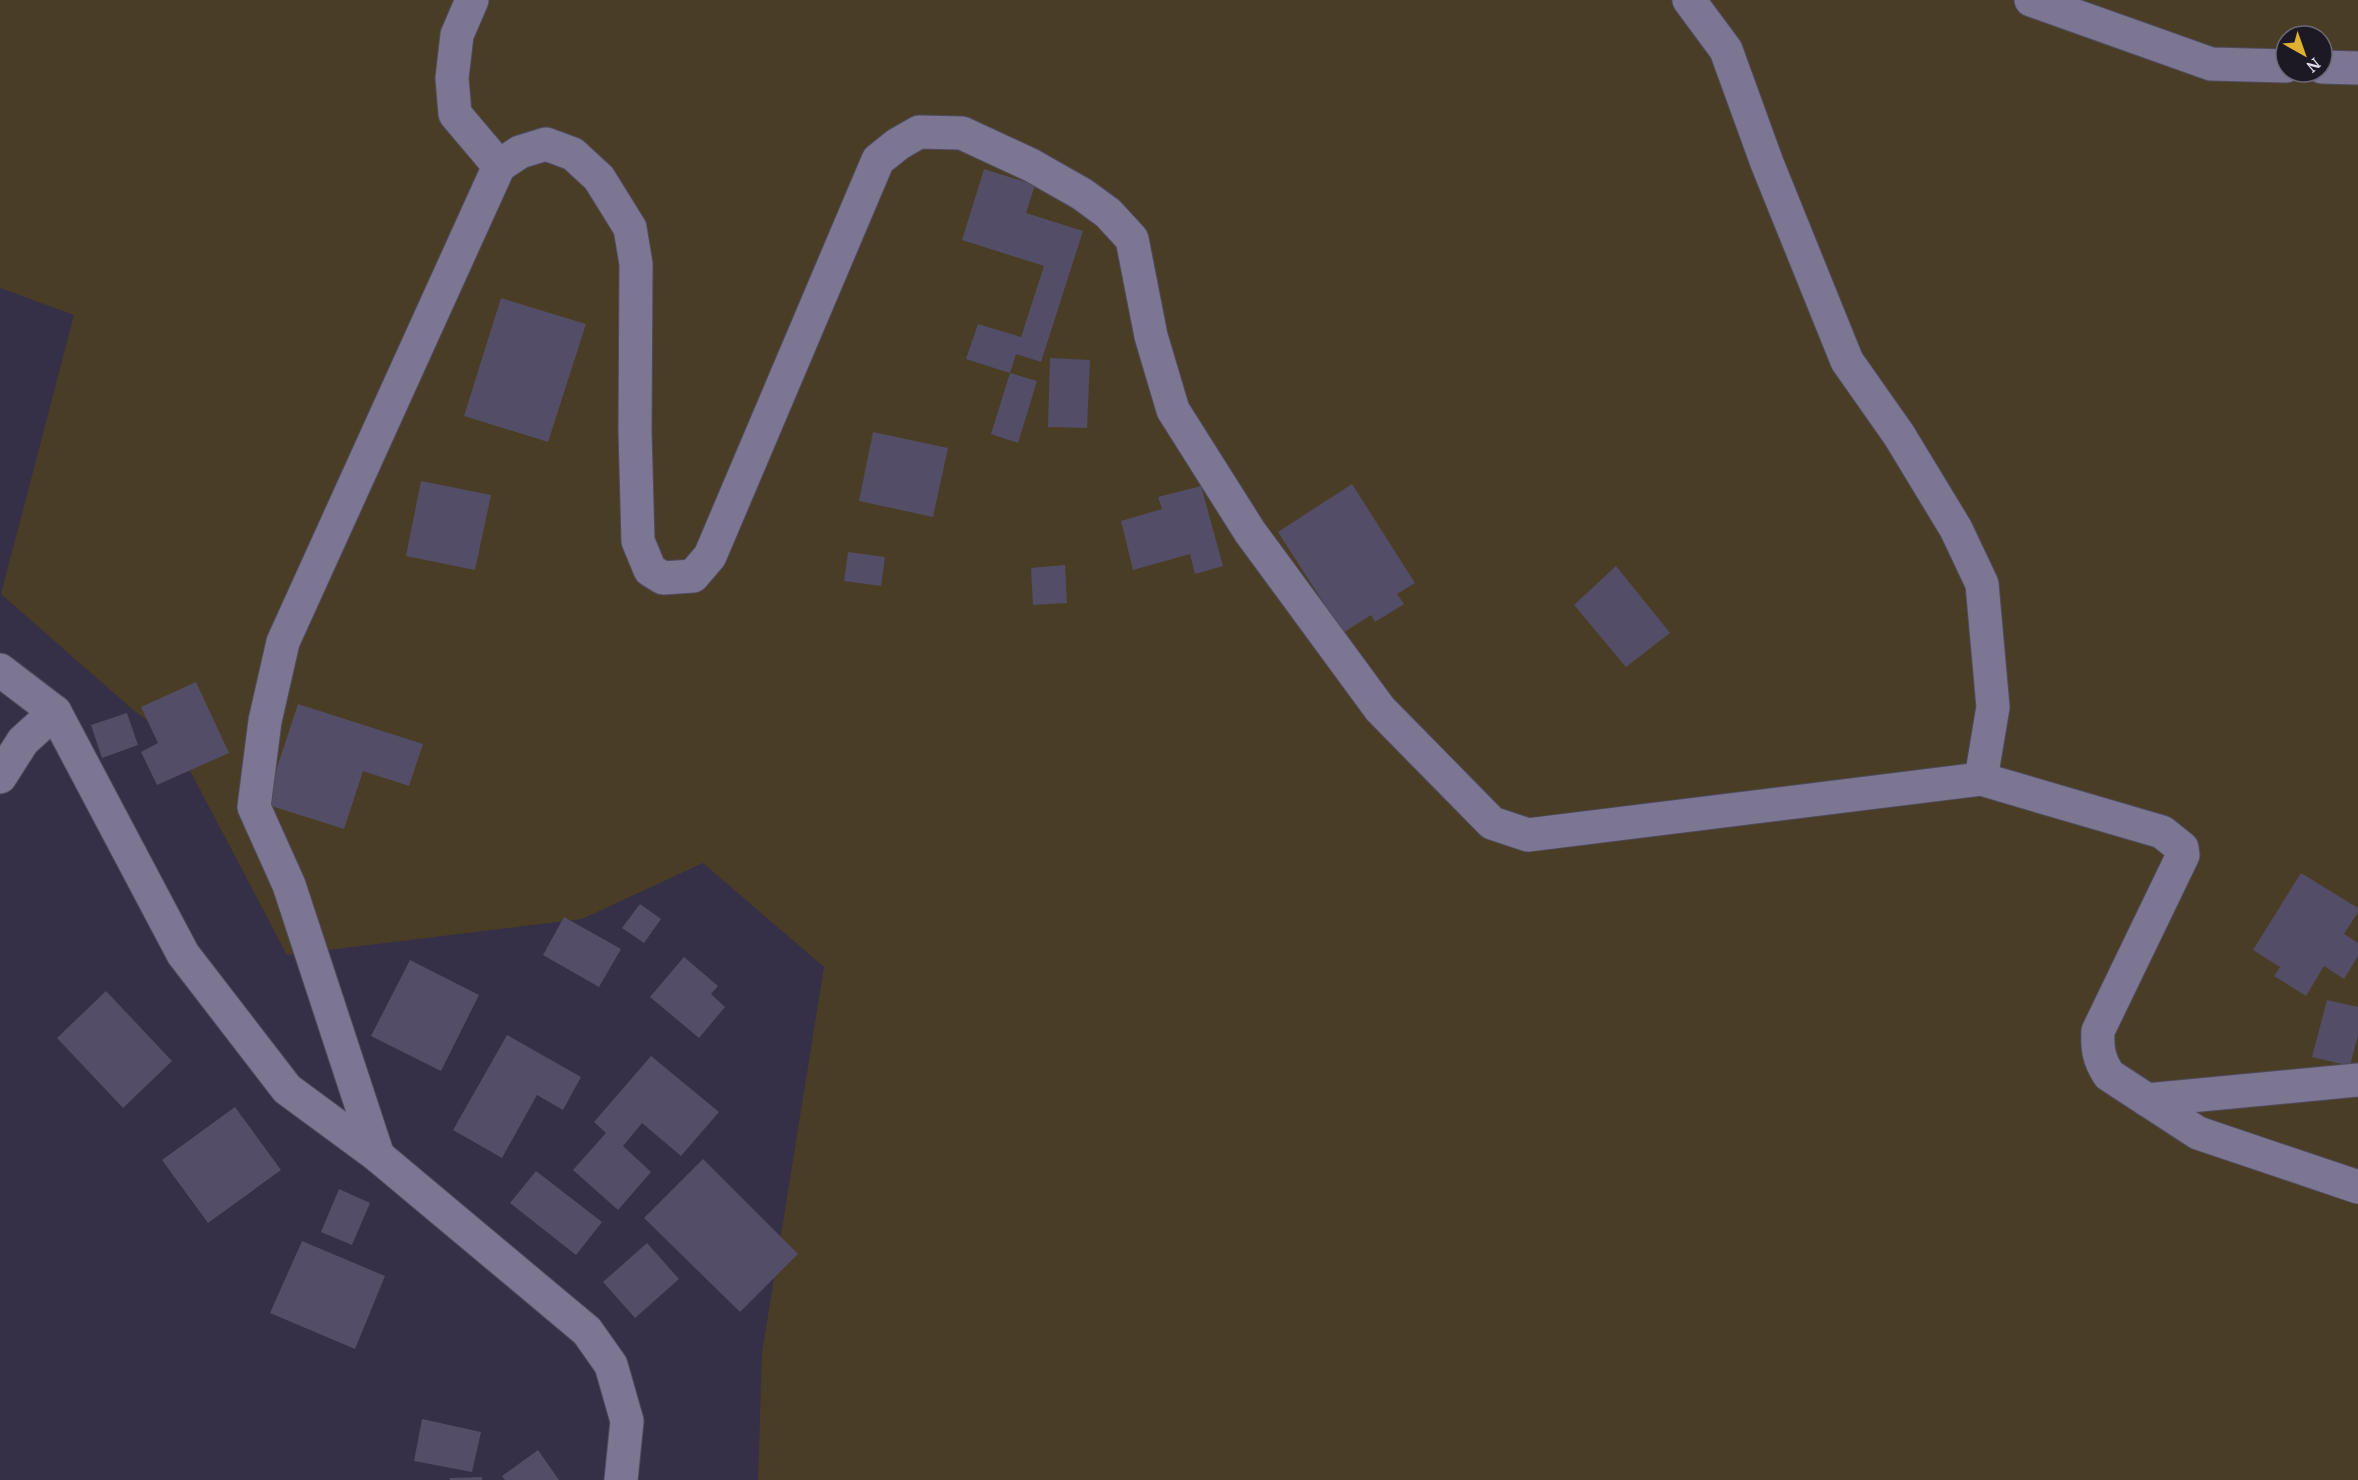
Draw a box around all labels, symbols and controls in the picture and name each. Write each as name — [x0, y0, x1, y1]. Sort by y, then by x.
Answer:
north arrow — [2274, 24, 2334, 84]
text: N — [2302, 53, 2325, 78]

